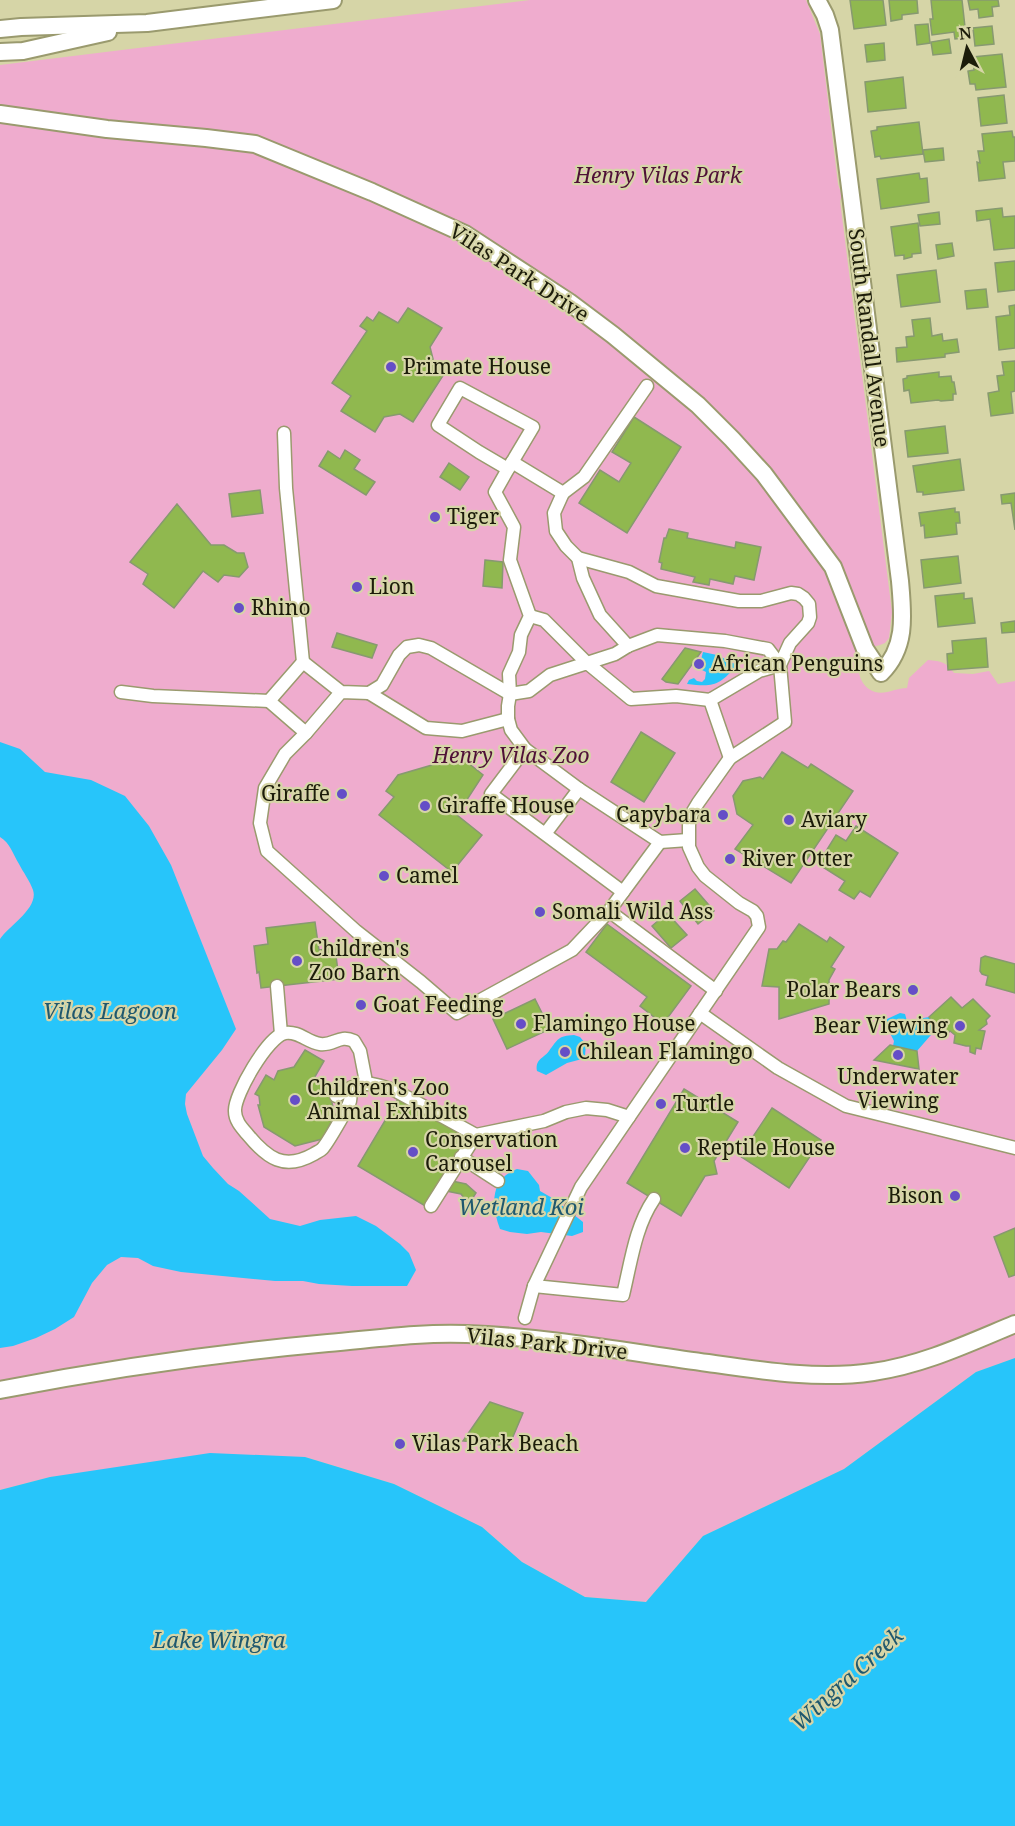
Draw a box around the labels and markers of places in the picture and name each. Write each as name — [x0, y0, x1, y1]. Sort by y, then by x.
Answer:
place label: Primate House — [403, 352, 551, 380]
marker: Primate House — [384, 360, 398, 374]
place label: Tiger — [447, 502, 499, 530]
marker: Tiger — [428, 510, 442, 524]
place label: Lion — [369, 572, 414, 600]
marker: Lion — [350, 580, 364, 594]
place label: Rhino — [251, 593, 311, 621]
marker: Rhino — [232, 601, 246, 615]
place label: African Penguins — [711, 649, 883, 677]
marker: African Penguins — [692, 657, 706, 671]
place label: Giraffe — [261, 779, 330, 807]
marker: Giraffe — [335, 787, 349, 801]
place label: Giraffe House — [437, 791, 574, 819]
marker: Giraffe House — [418, 799, 432, 813]
place label: Capybara — [616, 800, 711, 828]
place label: Aviary — [801, 805, 867, 833]
marker: Capybara — [716, 808, 730, 822]
marker: Aviary — [782, 813, 796, 827]
place label: River Otter — [742, 844, 853, 872]
marker: River Otter — [723, 852, 737, 866]
place label: Camel — [396, 861, 459, 889]
marker: Camel — [377, 869, 391, 883]
place label: Somali Wild Ass — [552, 897, 713, 925]
marker: Somali Wild Ass — [533, 905, 547, 919]
place label: Children's Zoo Barn — [309, 934, 409, 986]
marker: Children's Zoo Barn — [290, 954, 304, 968]
place label: Polar Bears — [786, 975, 901, 1003]
marker: Polar Bears — [906, 983, 920, 997]
place label: Goat Feeding — [373, 990, 504, 1018]
marker: Goat Feeding — [354, 998, 368, 1012]
place label: Flamingo House — [533, 1009, 696, 1037]
place label: Bear Viewing — [814, 1011, 949, 1039]
marker: Flamingo House — [514, 1017, 528, 1031]
marker: Bear Viewing — [953, 1019, 967, 1033]
place label: Chilean Flamingo — [577, 1037, 753, 1065]
marker: Chilean Flamingo — [558, 1045, 572, 1059]
marker: Underwater Viewing — [891, 1048, 905, 1062]
place label: Underwater Viewing — [837, 1062, 959, 1114]
place label: Children's Zoo Animal Exhibits — [307, 1073, 467, 1125]
place label: Turtle — [673, 1089, 734, 1117]
marker: Children's Zoo Animal Exhibits — [288, 1093, 302, 1107]
marker: Turtle — [654, 1097, 668, 1111]
place label: Conservation Carousel — [425, 1125, 558, 1177]
place label: Reptile House — [697, 1133, 835, 1161]
marker: Reptile House — [678, 1141, 692, 1155]
marker: Conservation Carousel — [406, 1145, 420, 1159]
place label: Bison — [887, 1181, 943, 1209]
marker: Bison — [948, 1189, 962, 1203]
place label: Vilas Park Beach — [412, 1429, 579, 1457]
marker: Vilas Park Beach — [393, 1437, 407, 1451]

